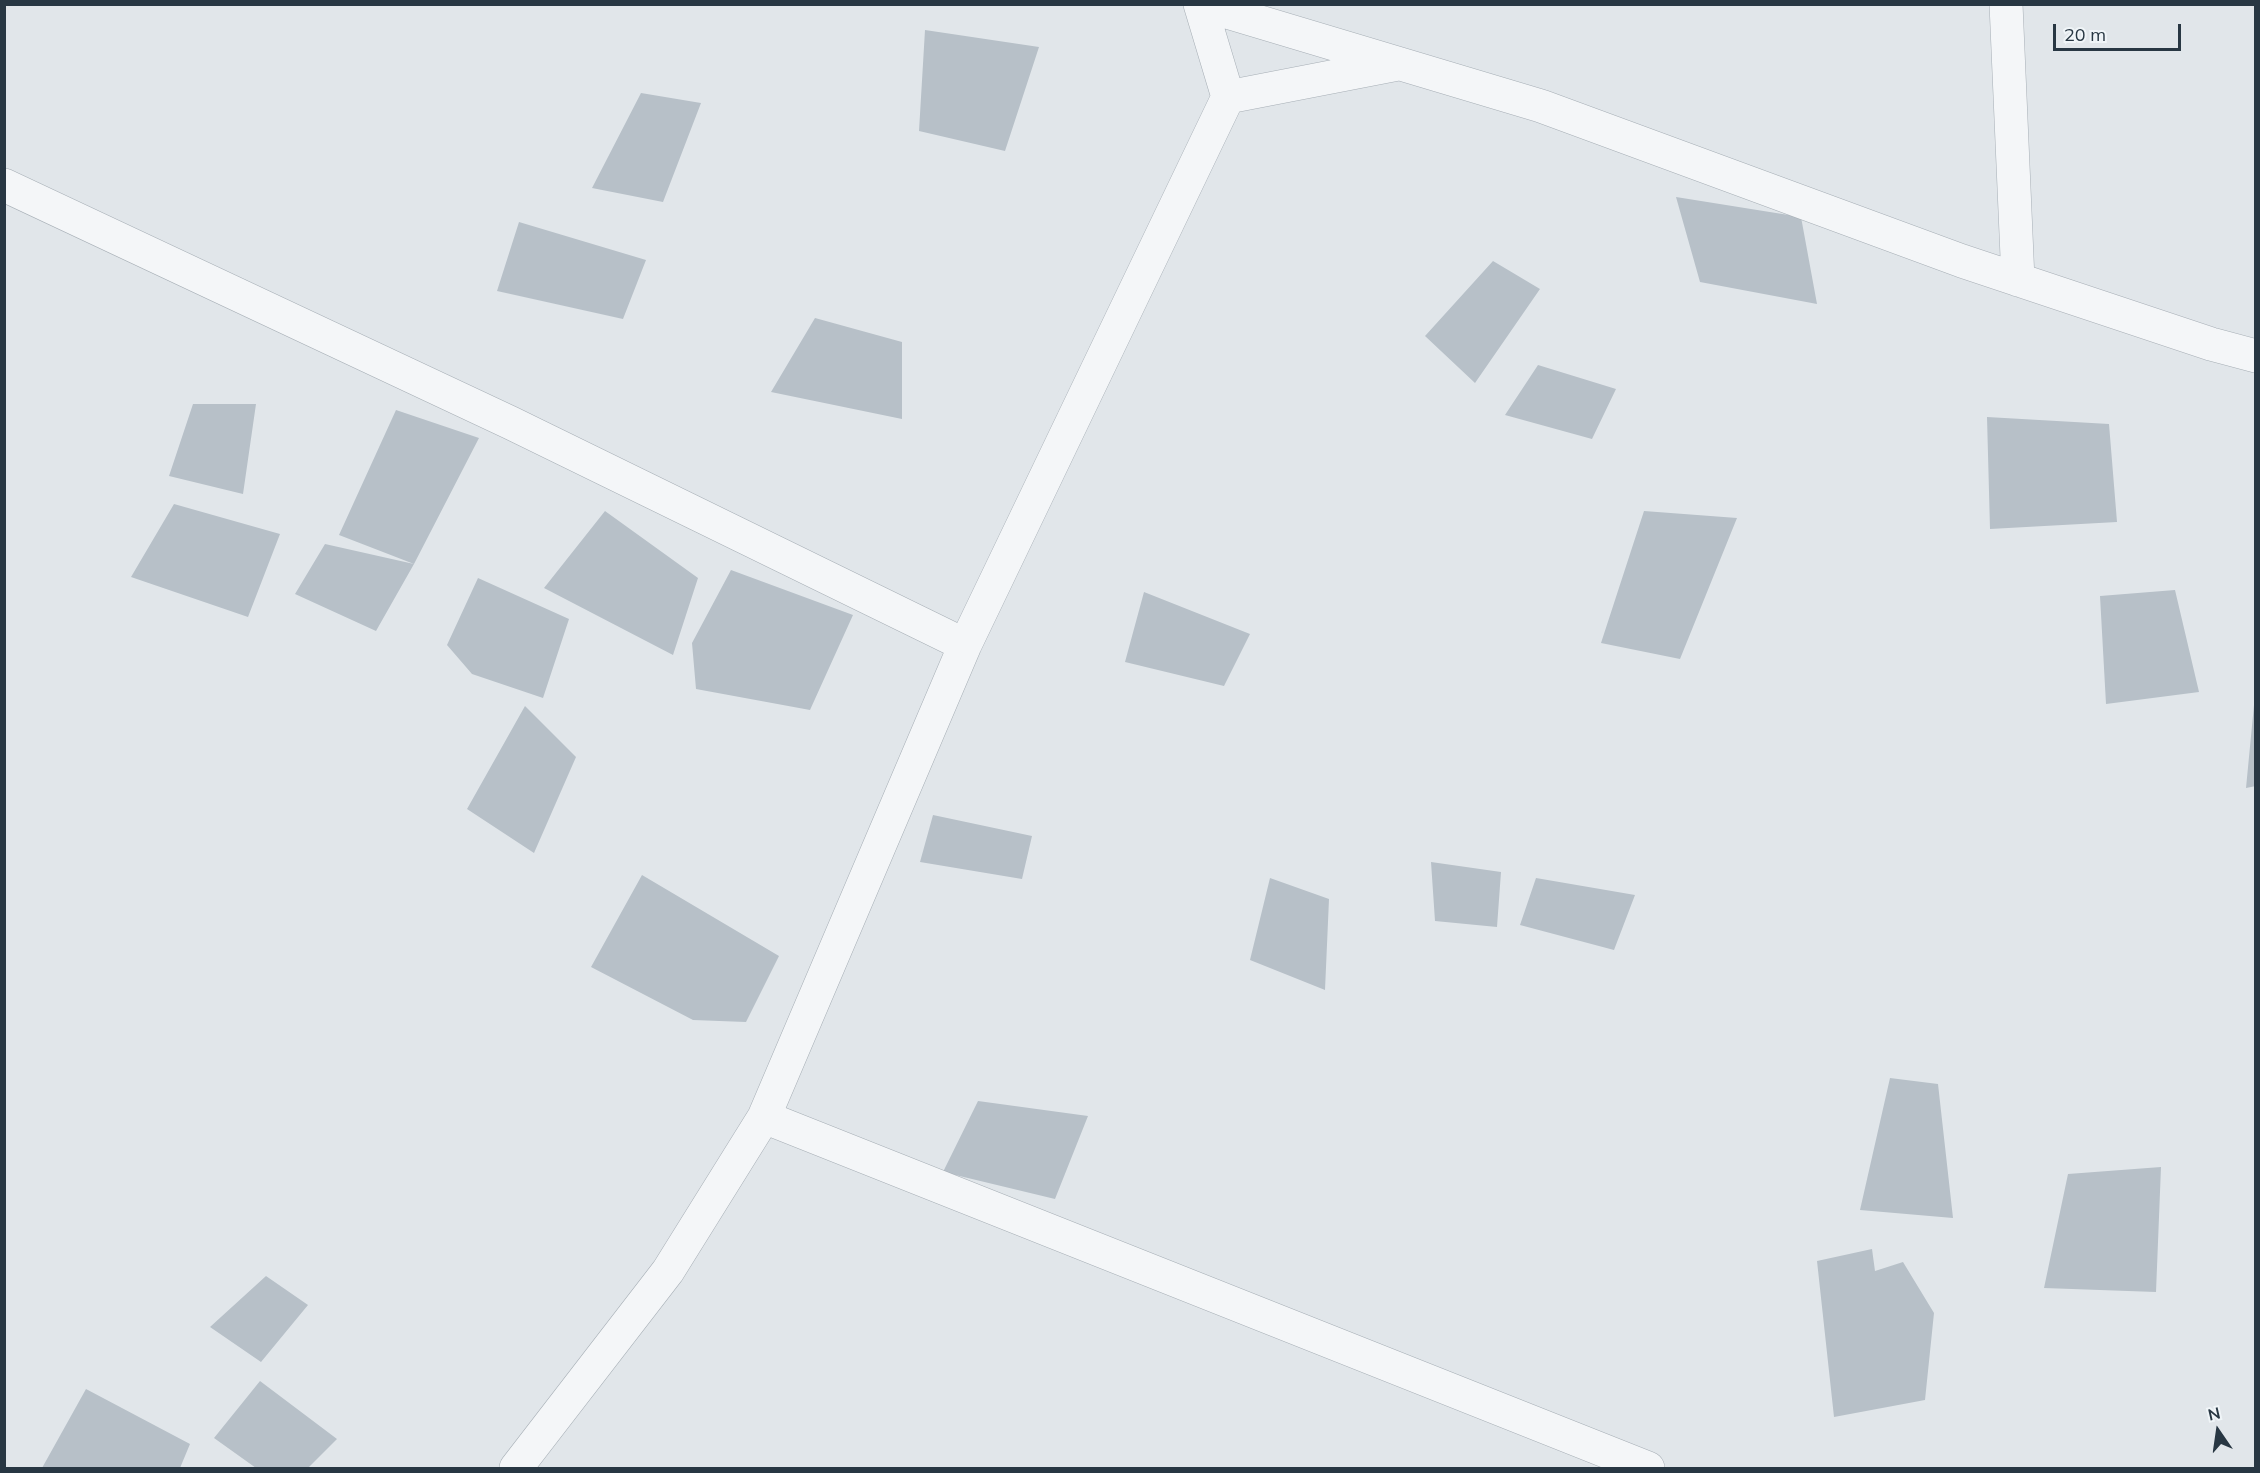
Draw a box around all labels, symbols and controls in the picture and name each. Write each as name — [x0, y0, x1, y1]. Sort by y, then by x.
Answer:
scale bar — [2056, 12, 2184, 50]
text: 20 m — [2064, 23, 2106, 46]
north arrow — [2188, 1401, 2248, 1461]
text: N — [2206, 1402, 2222, 1425]

